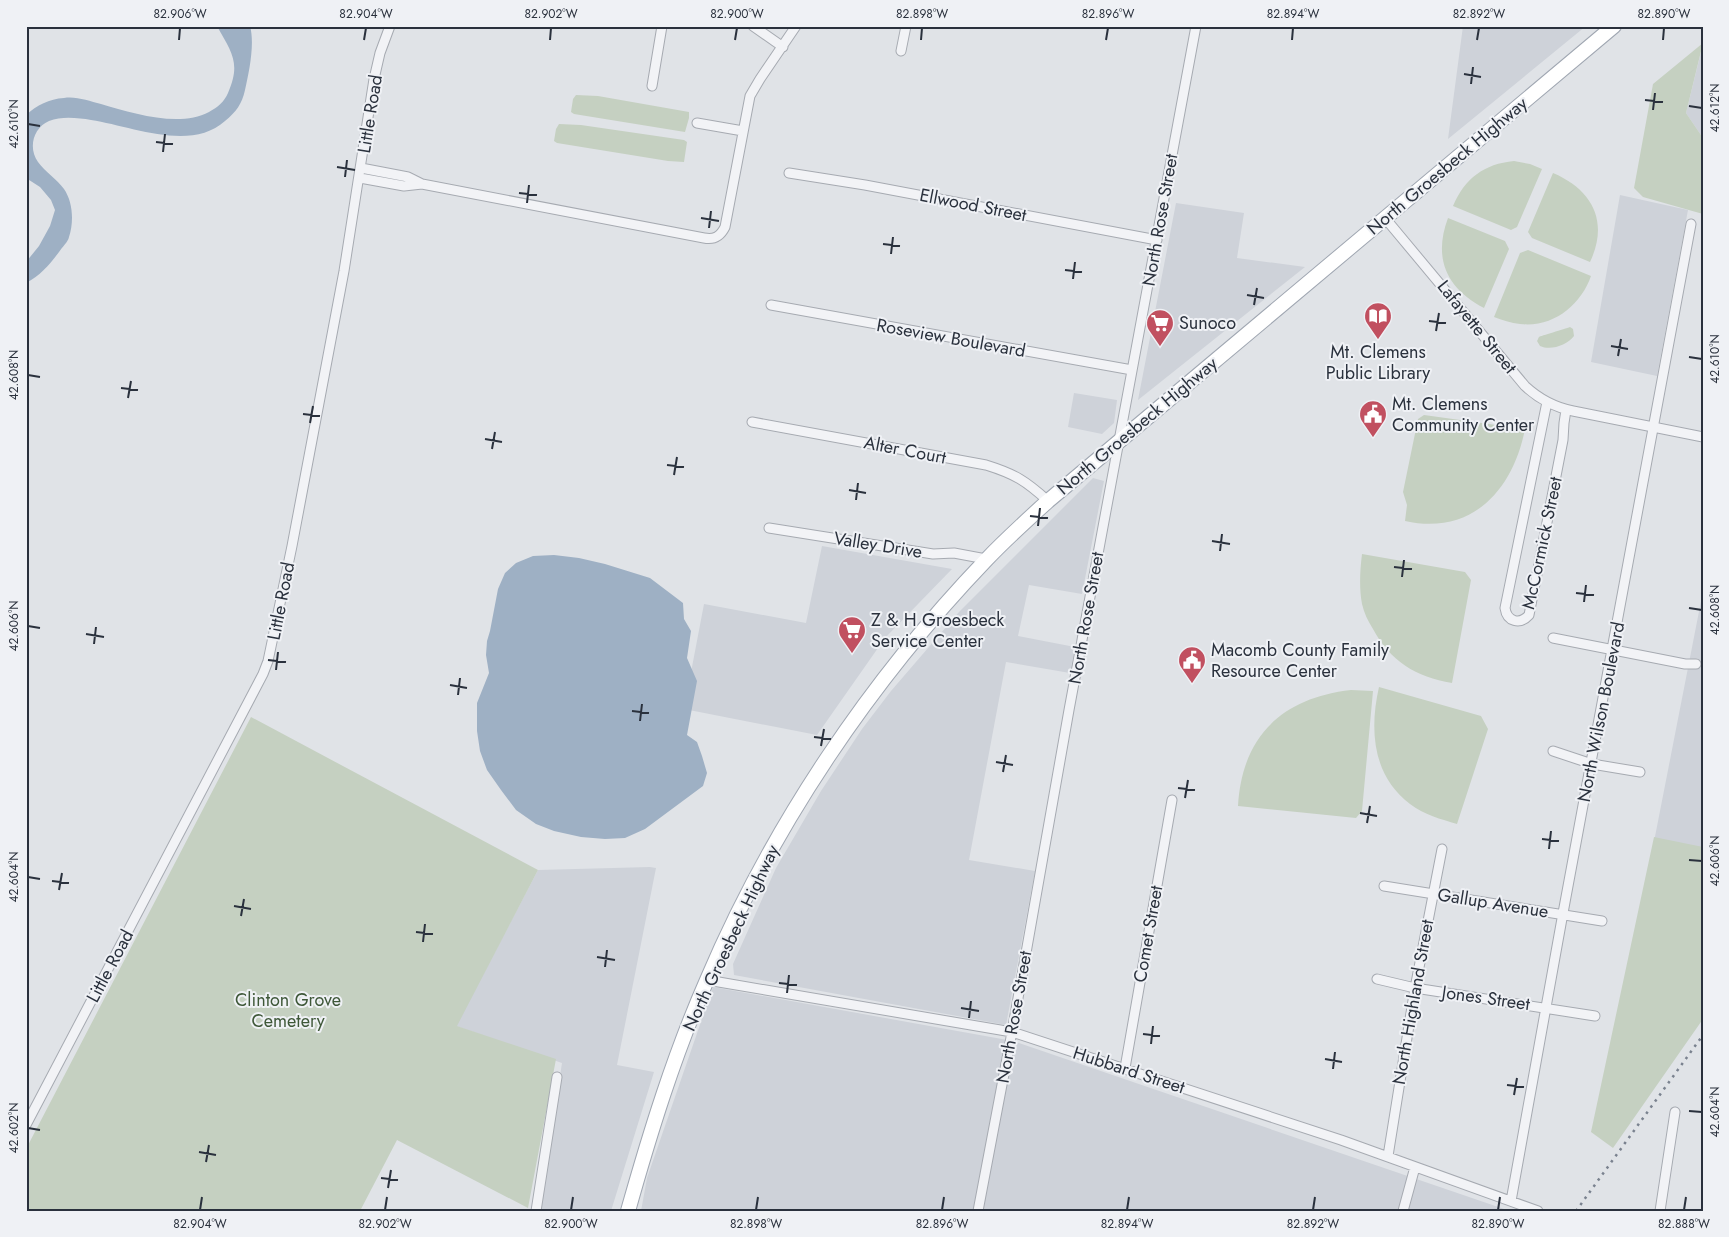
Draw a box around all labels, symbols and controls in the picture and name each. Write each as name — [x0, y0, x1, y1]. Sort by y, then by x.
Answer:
text: 82.906°W — [153, 5, 207, 23]
text: 82.904°W — [339, 5, 393, 23]
text: 82.902°W — [524, 5, 578, 23]
text: 82.900°W — [710, 5, 764, 23]
text: 82.898°W — [896, 5, 948, 23]
text: 82.896°W — [1082, 5, 1134, 23]
text: 82.894°W — [1267, 5, 1319, 23]
text: 82.892°W — [1453, 5, 1505, 23]
text: 82.890°W — [1638, 5, 1691, 23]
street label: Little Road — [351, 73, 389, 155]
text: 42.612°N — [1706, 83, 1724, 133]
street label: North Groesbeck Highway — [1361, 91, 1533, 241]
text: 42.610°N — [5, 99, 23, 149]
street label: North Rose Street — [1136, 151, 1185, 288]
street label: Ellwood Street — [917, 182, 1029, 228]
street label: Lafayette Street — [1431, 275, 1523, 380]
library icon: Mt. Clemens Public Library — [1363, 301, 1393, 340]
supermarket icon: Sunoco — [1145, 308, 1175, 347]
place label: Sunoco — [1179, 310, 1236, 336]
street label: Roseview Boulevard — [874, 312, 1028, 364]
text: 42.610°N — [1706, 334, 1724, 384]
place label: Mt. Clemens Public Library — [1326, 339, 1430, 386]
text: 42.608°N — [5, 350, 23, 400]
street label: North Groesbeck Highway — [1051, 351, 1223, 501]
place label: Mt. Clemens Community Center — [1392, 391, 1535, 438]
public building icon: Mt. Clemens Community Center — [1358, 399, 1388, 438]
street label: Alter Court — [862, 429, 949, 471]
street label: McCormick Street — [1515, 474, 1569, 612]
street label: Valley Drive — [832, 525, 924, 565]
street label: North Rose Street — [1062, 549, 1111, 686]
street label: Little Road — [261, 560, 301, 642]
text: 42.608°N — [1706, 585, 1724, 635]
text: 42.606°N — [5, 600, 23, 652]
place label: Z & H Groesbeck Service Center — [871, 607, 1004, 654]
supermarket icon: Z & H Groesbeck Service Center — [837, 615, 867, 654]
street label: North Wilson Boulevard — [1571, 620, 1631, 804]
place label: Macomb County Family Resource Center — [1211, 637, 1389, 684]
public building icon: Macomb County Family Resource Center — [1177, 645, 1207, 684]
text: 42.606°N — [1706, 835, 1724, 887]
street label: North Groesbeck Highway — [676, 841, 786, 1035]
text: 42.604°N — [5, 851, 23, 903]
street label: Gallup Avenue — [1436, 881, 1550, 925]
street label: Comet Street — [1127, 883, 1169, 985]
street label: North Highland Street — [1386, 917, 1440, 1087]
street label: Little Road — [80, 925, 140, 1007]
street label: North Rose Street — [990, 948, 1039, 1085]
street label: Jones Street — [1438, 979, 1532, 1017]
park label: Clinton Grove Cemetery — [235, 987, 341, 1034]
street label: Hubbard Street — [1070, 1040, 1189, 1101]
text: 42.604°N — [1706, 1086, 1724, 1138]
text: 42.602°N — [5, 1102, 23, 1154]
text: 82.904°W — [173, 1215, 227, 1233]
text: 82.902°W — [358, 1215, 412, 1233]
text: 82.900°W — [544, 1215, 598, 1233]
text: 82.898°W — [730, 1215, 782, 1233]
text: 82.896°W — [916, 1215, 968, 1233]
text: 82.894°W — [1101, 1215, 1153, 1233]
text: 82.892°W — [1287, 1215, 1339, 1233]
text: 82.890°W — [1472, 1215, 1525, 1233]
text: 82.888°W — [1658, 1215, 1710, 1233]

